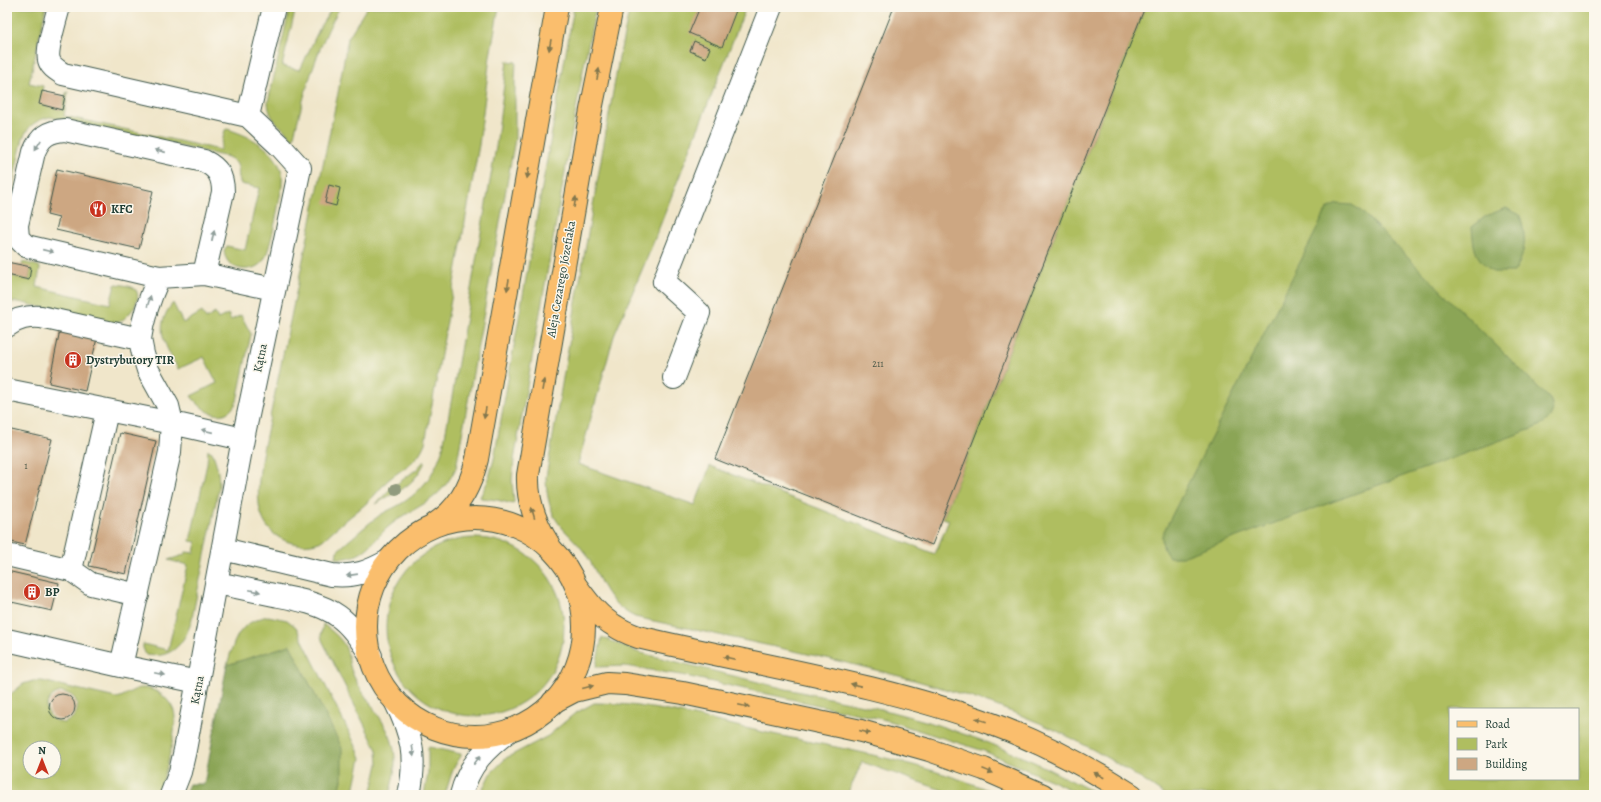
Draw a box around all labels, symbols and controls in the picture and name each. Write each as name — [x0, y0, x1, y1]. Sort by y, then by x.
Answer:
one-way arrow — [547, 39, 553, 52]
one-way arrow — [595, 67, 601, 80]
one-way arrow — [34, 140, 42, 150]
one-way arrow — [153, 148, 166, 154]
one-way arrow — [524, 167, 530, 180]
one-way arrow — [572, 195, 578, 208]
restaurant icon: KFC — [88, 199, 108, 219]
place label: KFC — [111, 201, 133, 217]
street label: Aleja Cezarego Józefiaka — [543, 219, 579, 340]
one-way arrow — [210, 229, 216, 242]
one-way arrow — [42, 248, 54, 254]
one-way arrow — [505, 279, 511, 292]
one-way arrow — [146, 295, 152, 307]
street label: Kątna — [249, 342, 271, 374]
building icon: Dystrybutory TIR — [63, 350, 83, 370]
place label: Dystrybutory TIR — [86, 352, 174, 368]
house number: 211 — [872, 357, 884, 370]
one-way arrow — [540, 379, 546, 391]
one-way arrow — [482, 407, 488, 420]
one-way arrow — [201, 428, 214, 434]
house number: 1 — [24, 459, 28, 472]
one-way arrow — [530, 507, 536, 519]
one-way arrow — [346, 572, 358, 578]
building icon: BP — [22, 582, 42, 602]
place label: BP — [45, 584, 60, 600]
one-way arrow — [249, 588, 261, 594]
one-way arrow — [722, 654, 735, 660]
one-way arrow — [153, 671, 166, 677]
street label: Kątna — [186, 674, 208, 706]
one-way arrow — [850, 681, 862, 687]
one-way arrow — [582, 683, 594, 689]
one-way arrow — [737, 703, 750, 709]
legend — [1449, 708, 1579, 780]
text: Road — [1485, 716, 1511, 732]
one-way arrow — [974, 717, 986, 723]
one-way arrow — [859, 729, 871, 735]
text: Park — [1485, 736, 1508, 752]
north arrow — [22, 740, 62, 780]
text: N — [38, 743, 46, 758]
one-way arrow — [410, 745, 416, 757]
one-way arrow — [473, 755, 481, 765]
text: Building — [1485, 756, 1527, 772]
one-way arrow — [983, 769, 995, 775]
one-way arrow — [1093, 771, 1105, 778]

